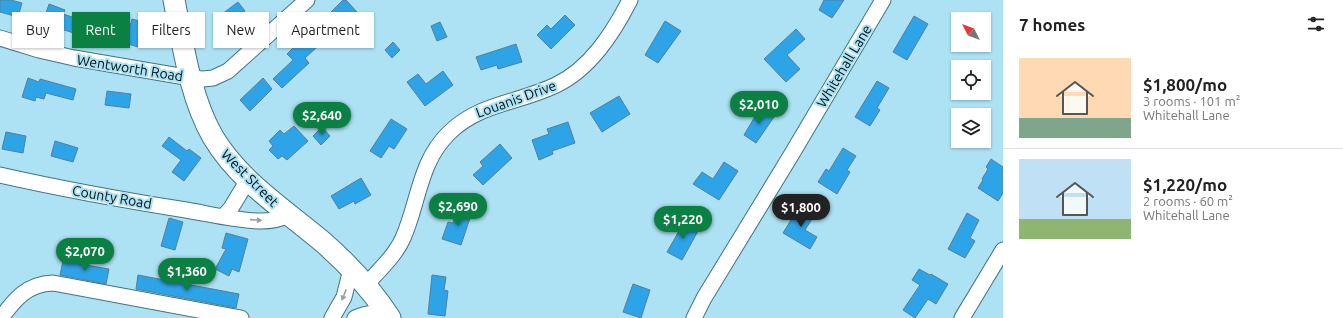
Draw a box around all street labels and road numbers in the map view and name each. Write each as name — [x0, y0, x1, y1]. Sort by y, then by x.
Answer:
street label: Whitehall Lane — [813, 22, 875, 110]
street label: Wentworth Road — [76, 52, 184, 84]
street label: Louanis Drive — [474, 77, 558, 121]
street label: West Street — [218, 146, 282, 210]
street label: County Road — [71, 182, 153, 212]

